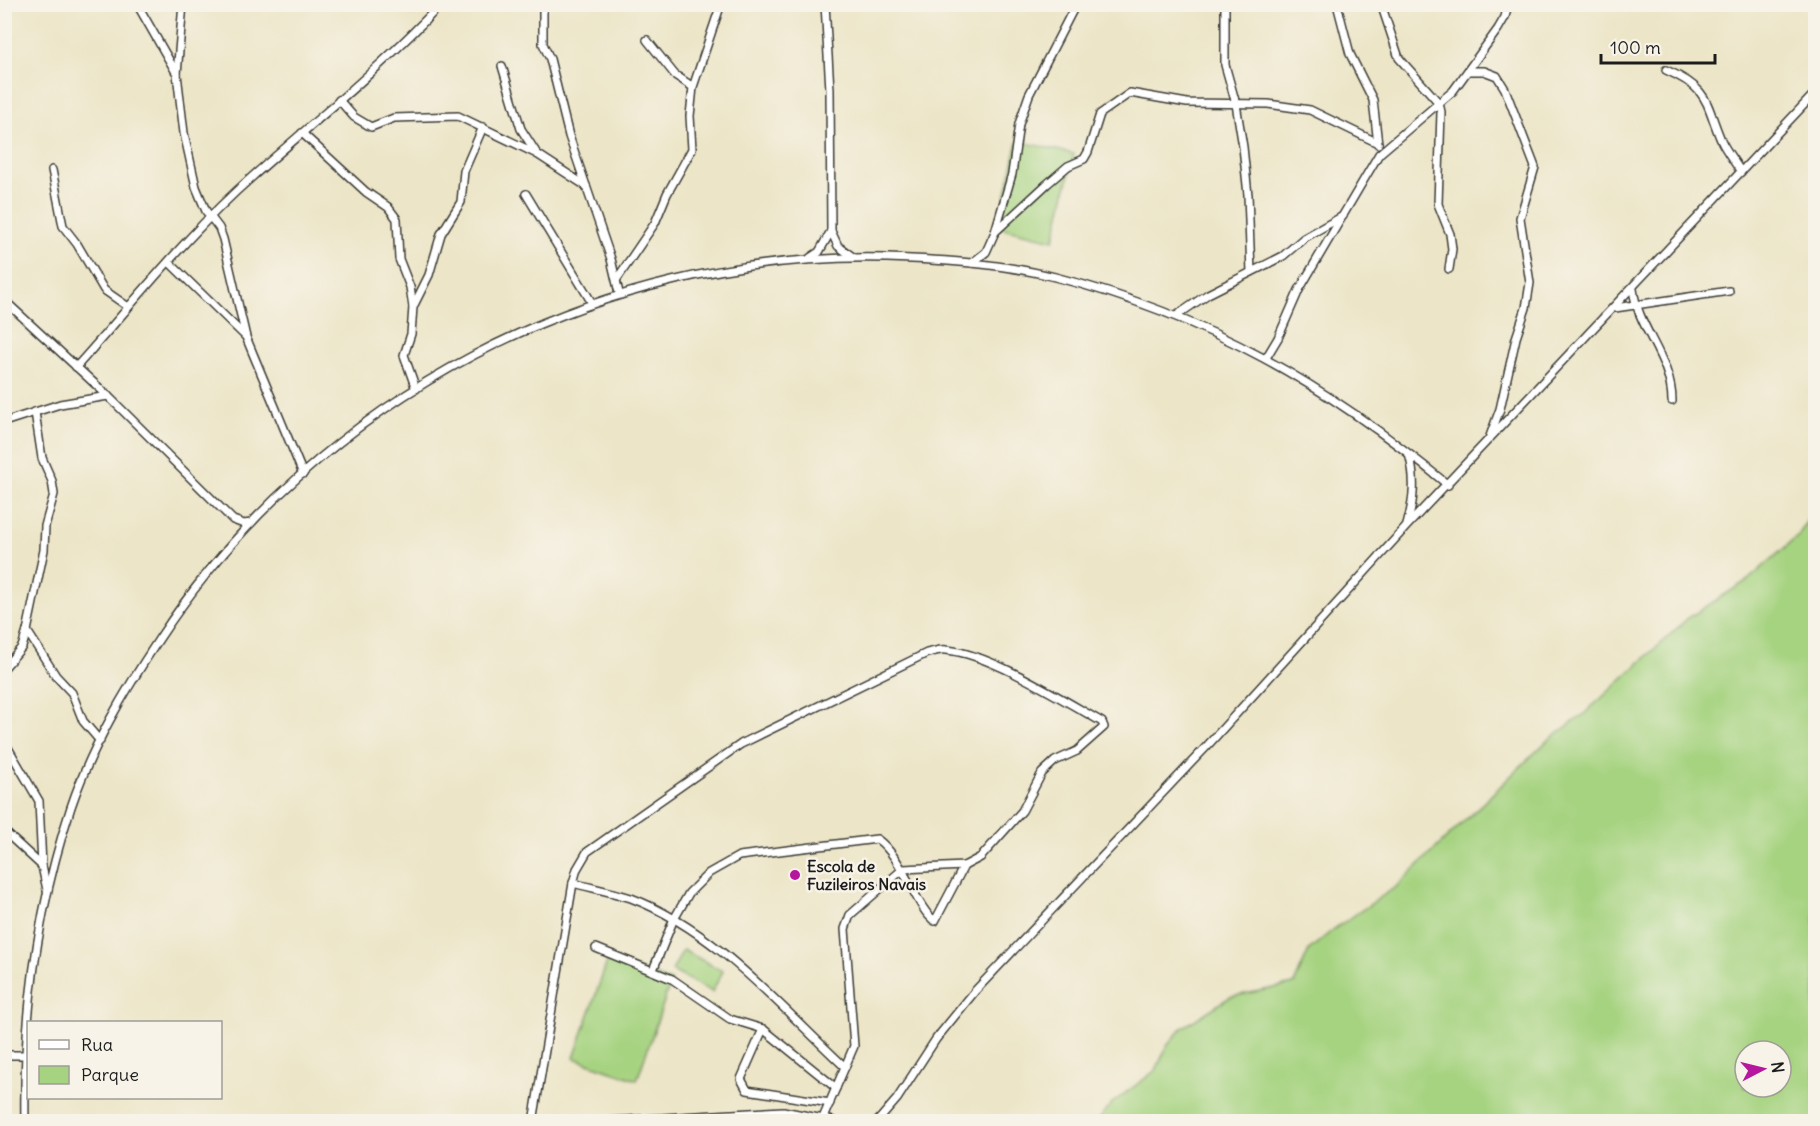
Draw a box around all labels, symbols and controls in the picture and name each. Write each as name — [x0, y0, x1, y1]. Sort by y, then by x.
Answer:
scale bar — [1601, 27, 1715, 65]
text: 100 m — [1610, 36, 1661, 59]
place label: Escola de Fuzileiros Navais — [807, 856, 926, 894]
marker: Escola de Fuzileiros Navais — [788, 868, 802, 882]
legend — [27, 1021, 222, 1099]
text: Rua — [81, 1033, 113, 1056]
north arrow — [1733, 1039, 1793, 1099]
text: N — [1767, 1060, 1788, 1074]
text: Parque — [81, 1063, 139, 1086]

